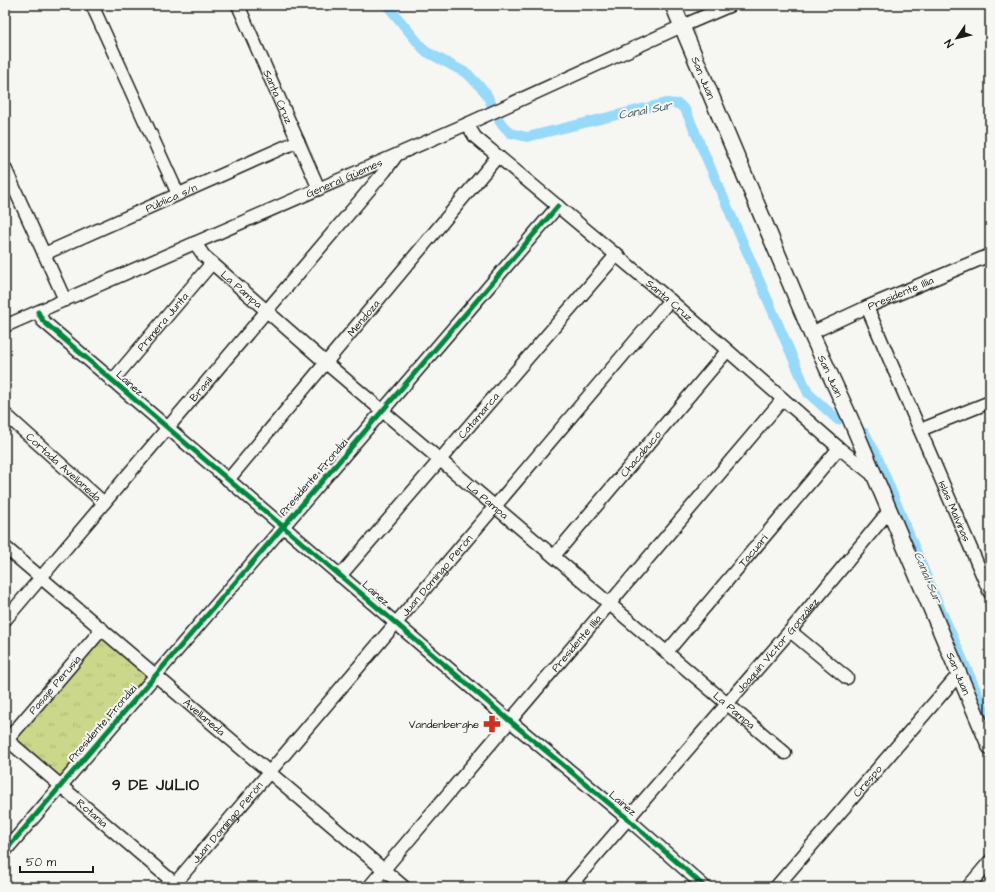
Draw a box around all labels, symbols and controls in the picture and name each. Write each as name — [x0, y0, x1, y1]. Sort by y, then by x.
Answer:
north arrow — [937, 18, 977, 58]
text: N — [941, 36, 957, 51]
street label: San Juan — [688, 54, 719, 102]
street label: Santa Cruz — [259, 67, 297, 127]
water label: Canal Sur — [617, 97, 674, 124]
street label: General Güemes — [304, 155, 385, 202]
street label: Pública s/n — [143, 180, 200, 216]
street label: La Pampa — [217, 267, 266, 312]
street label: Presidente Illia — [865, 273, 936, 314]
street label: Santa Cruz — [642, 276, 696, 325]
street label: Primera Junta — [134, 289, 192, 354]
street label: Mendoza — [344, 296, 383, 340]
street label: San Juan — [814, 352, 847, 400]
street label: Lainez — [113, 367, 147, 400]
street label: Brasil — [186, 373, 216, 405]
street label: Catamarca — [455, 389, 503, 442]
street label: Chacabuco — [617, 427, 665, 480]
street label: Cortada Avellaneda — [23, 429, 105, 505]
street label: Presidente Frondizi — [276, 435, 351, 519]
street label: Islas Malvinas — [935, 478, 974, 544]
street label: La Pampa — [463, 479, 512, 523]
street label: Juan Domingo Perón — [398, 531, 476, 620]
street label: Tacuarí — [735, 531, 771, 570]
water label: Canal Sur — [909, 549, 946, 607]
street label: Lainez — [359, 577, 393, 610]
street label: Joaquín Víctor González — [733, 594, 823, 696]
street label: Presidente Illia — [548, 611, 605, 675]
street label: San Juan — [943, 650, 974, 698]
street label: Pasaje Perusia — [25, 652, 85, 718]
street label: Presidente Frondizi — [65, 681, 140, 765]
street label: La Pampa — [710, 688, 758, 733]
street label: Avellaneda — [180, 695, 228, 740]
pharmacy icon: Vandenberghe — [482, 714, 502, 734]
place label: Vandenberghe — [409, 717, 479, 733]
street label: Crespo — [850, 761, 886, 800]
district label: 9 DE JULIO — [112, 775, 200, 796]
street label: Juan Domingo Perón — [188, 778, 267, 867]
street label: Lainez — [606, 787, 640, 820]
street label: Rotania — [73, 795, 111, 831]
scale bar — [20, 848, 93, 874]
text: 50 m — [26, 854, 57, 871]

